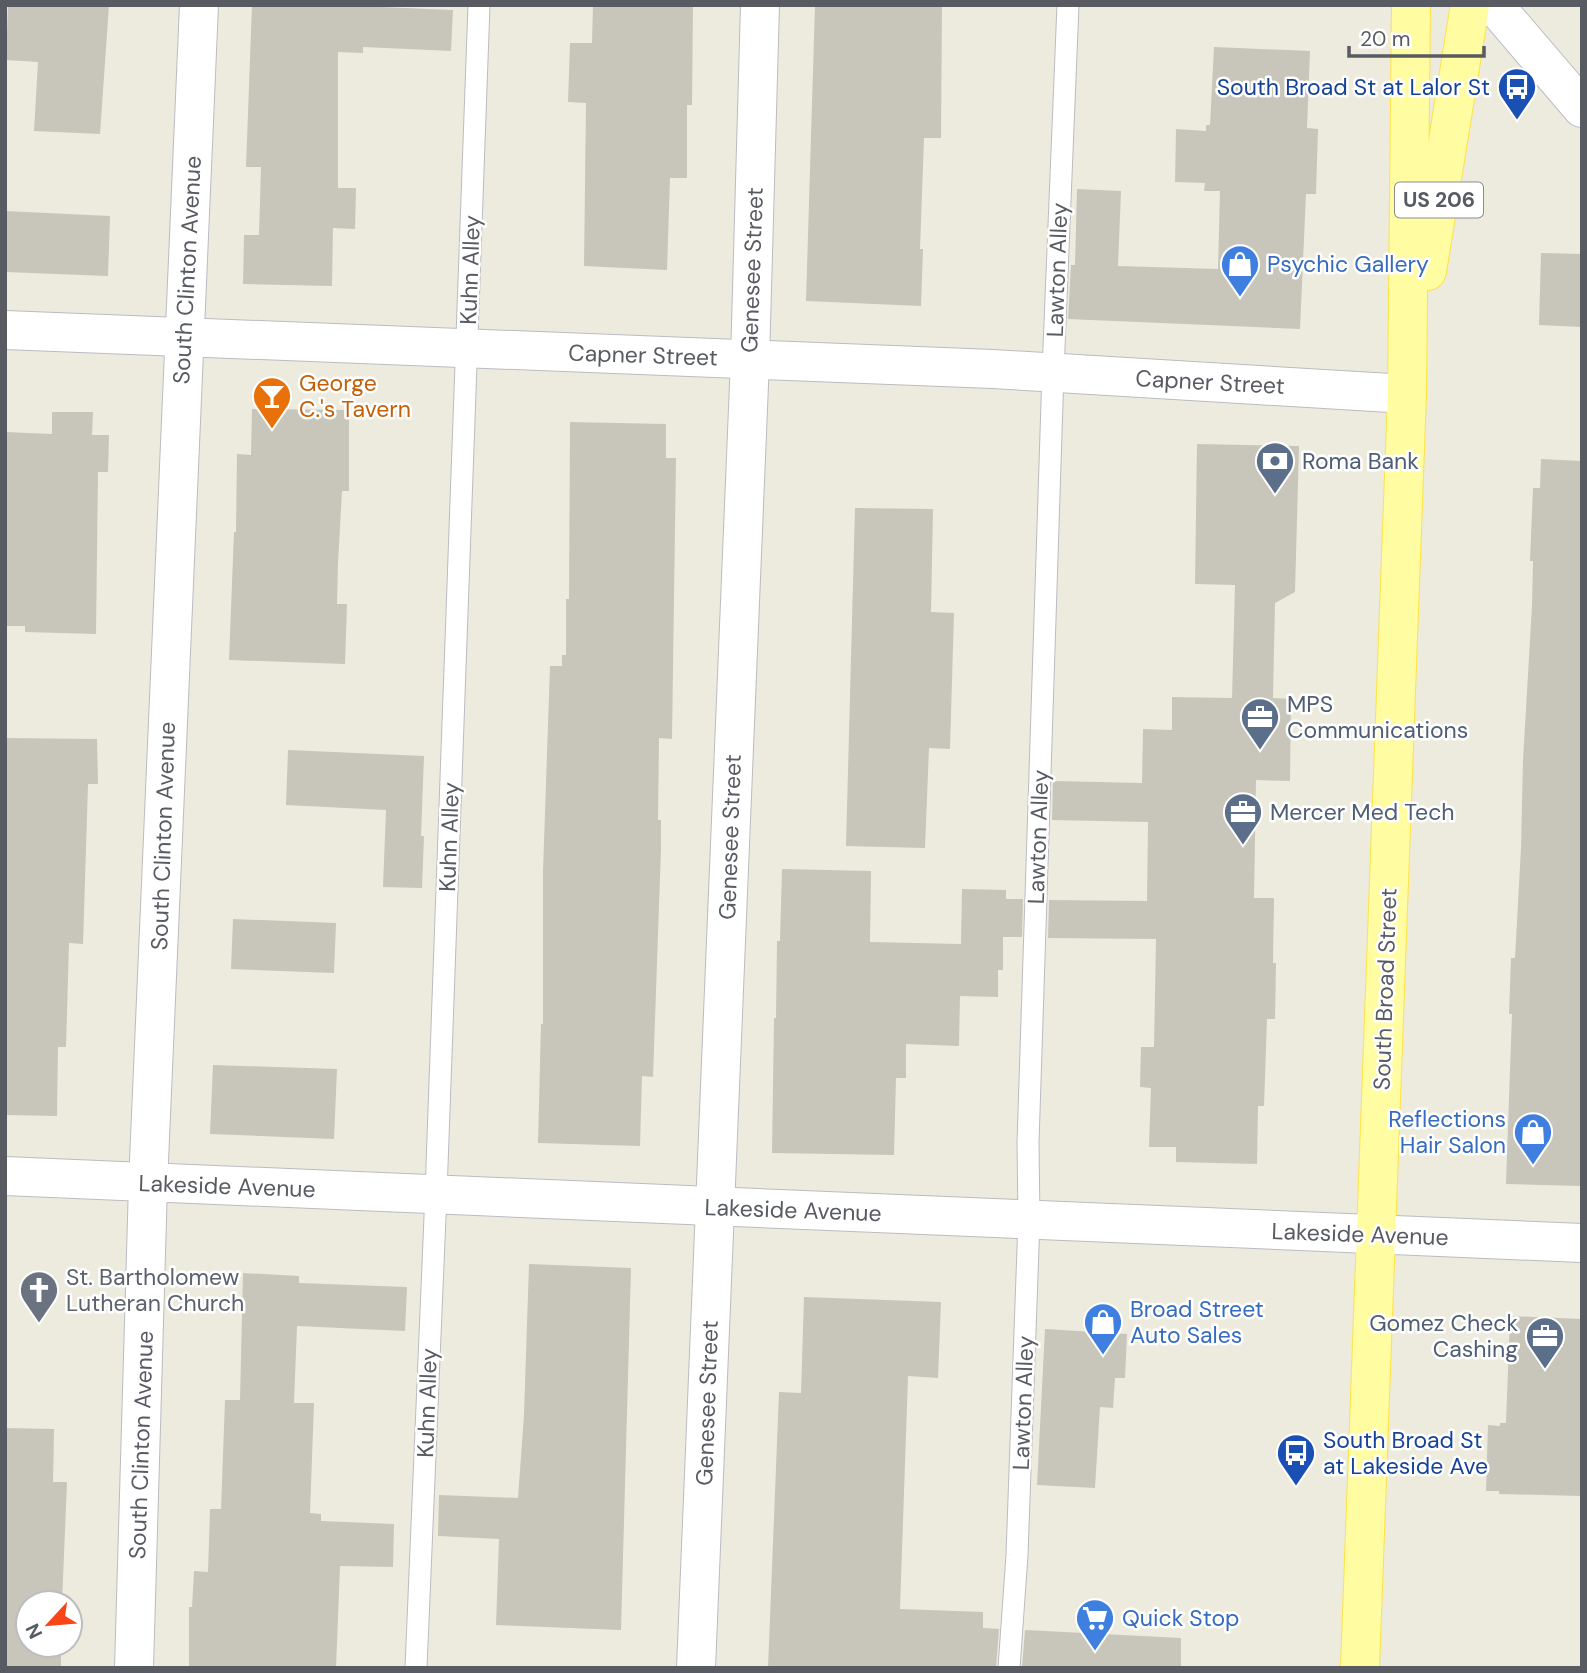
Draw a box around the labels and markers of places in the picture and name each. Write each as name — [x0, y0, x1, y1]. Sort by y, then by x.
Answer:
bus stop icon: South Broad St at Lalor St — [1496, 66, 1538, 121]
place label: South Broad St at Lalor St — [1217, 72, 1490, 102]
shop icon: Psychic Gallery — [1219, 243, 1261, 298]
place label: Psychic Gallery — [1267, 249, 1429, 279]
place label: George C.'s Tavern — [299, 368, 411, 424]
bar icon: George C.'s Tavern — [251, 375, 293, 430]
bank icon: Roma Bank — [1254, 440, 1296, 495]
place label: Roma Bank — [1302, 446, 1419, 476]
place label: MPS Communications — [1287, 689, 1468, 745]
office icon: MPS Communications — [1239, 696, 1281, 751]
office icon: Mercer Med Tech — [1222, 791, 1264, 846]
place label: Mercer Med Tech — [1270, 797, 1455, 827]
place label: Reflections Hair Salon — [1388, 1104, 1506, 1160]
shop icon: Reflections Hair Salon — [1512, 1111, 1554, 1166]
place label: St. Bartholomew Lutheran Church — [66, 1262, 244, 1318]
church icon: St. Bartholomew Lutheran Church — [18, 1269, 60, 1324]
place label: Broad Street Auto Sales — [1130, 1294, 1264, 1350]
shop icon: Broad Street Auto Sales — [1082, 1301, 1124, 1356]
place label: Gomez Check Cashing — [1369, 1308, 1518, 1364]
office icon: Gomez Check Cashing — [1524, 1315, 1566, 1370]
place label: South Broad St at Lakeside Ave — [1323, 1425, 1488, 1481]
bus stop icon: South Broad St at Lakeside Ave — [1275, 1432, 1317, 1487]
supermarket icon: Quick Stop — [1074, 1597, 1116, 1652]
place label: Quick Stop — [1122, 1603, 1239, 1633]

